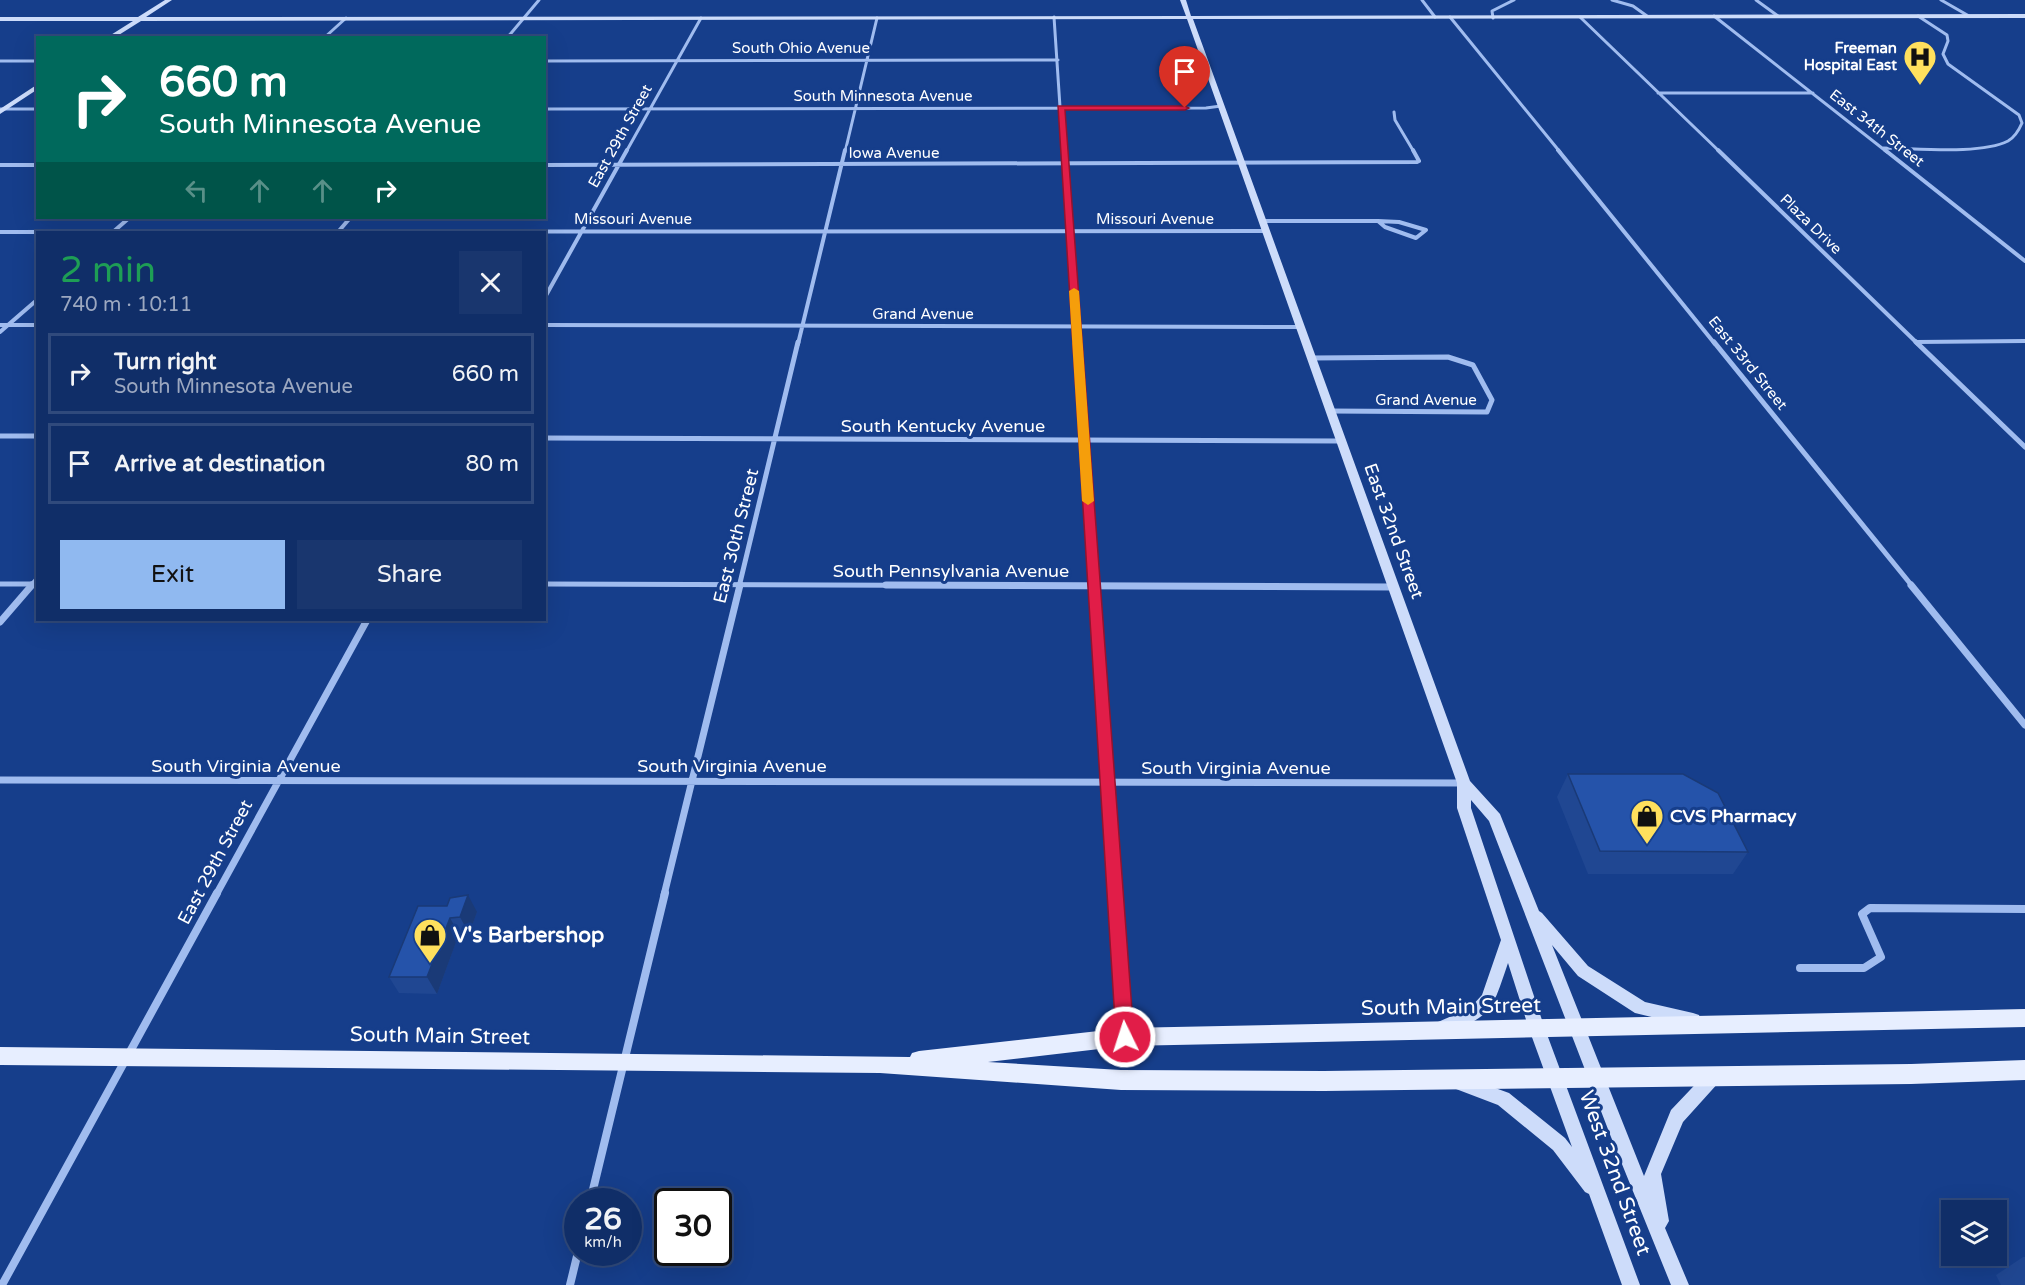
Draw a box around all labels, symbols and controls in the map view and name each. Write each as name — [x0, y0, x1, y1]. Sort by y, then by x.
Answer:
street label: South Ohio Avenue — [732, 39, 870, 57]
place label: Freeman Hospital East — [1804, 39, 1897, 75]
hospital icon: Freeman Hospital East — [1902, 39, 1938, 86]
pin — [1159, 46, 1210, 108]
icon: arrive — [1168, 55, 1201, 88]
text: 660 m — [159, 57, 288, 108]
icon: right — [60, 60, 138, 138]
street label: East 29th Street — [584, 81, 656, 191]
street label: East 34th Street — [1826, 85, 1928, 171]
street label: South Minnesota Avenue — [793, 87, 973, 105]
text: South Minnesota Avenue — [159, 108, 481, 141]
street label: Iowa Avenue — [849, 144, 939, 162]
icon: left — [180, 174, 213, 207]
icon: ahead — [243, 174, 276, 207]
icon: ahead — [306, 174, 339, 207]
icon: right — [369, 174, 402, 207]
street label: Plaza Drive — [1776, 190, 1846, 258]
street label: Missouri Avenue — [574, 210, 692, 228]
street label: Missouri Avenue — [1096, 210, 1214, 228]
text: 2 min — [60, 249, 156, 292]
button: close — [459, 251, 522, 314]
text: 740 m · 10:11 — [60, 293, 192, 317]
street label: Grand Avenue — [872, 305, 974, 323]
street label: East 33rd Street — [1705, 313, 1791, 414]
text: Turn right — [114, 349, 216, 375]
icon: right — [63, 357, 96, 390]
text: 660 m — [452, 361, 519, 387]
text: South Minnesota Avenue — [114, 375, 353, 399]
street label: Grand Avenue — [1375, 391, 1477, 409]
street label: South Kentucky Avenue — [841, 415, 1045, 437]
icon: arrive — [63, 447, 96, 480]
text: Arrive at destination — [114, 451, 325, 477]
text: 80 m — [465, 451, 519, 477]
street label: East 32nd Street — [1359, 460, 1429, 602]
street label: East 30th Street — [709, 466, 763, 606]
button: Exit — [60, 540, 285, 609]
button: Share — [297, 540, 522, 609]
street label: South Pennsylvania Avenue — [833, 560, 1069, 582]
street label: South Virginia Avenue — [151, 755, 341, 777]
street label: South Virginia Avenue — [637, 755, 827, 777]
street label: South Virginia Avenue — [1141, 757, 1331, 779]
street label: East 29th Street — [173, 796, 257, 928]
shop icon: CVS Pharmacy — [1629, 798, 1665, 845]
place label: CVS Pharmacy — [1670, 805, 1797, 827]
shop icon: V's Barbershop — [412, 917, 448, 964]
place label: V's Barbershop — [453, 923, 604, 948]
street label: South Main Street — [1361, 993, 1541, 1021]
position arrow — [1093, 1005, 1157, 1069]
street label: South Main Street — [350, 1022, 530, 1050]
street label: West 32nd Street — [1574, 1087, 1656, 1259]
speed limit sign: 30 — [654, 1188, 732, 1266]
map controls — [1941, 1200, 2007, 1266]
button: layers — [1941, 1200, 2007, 1266]
text: 26 — [584, 1201, 622, 1238]
text: km/h — [584, 1233, 622, 1251]

